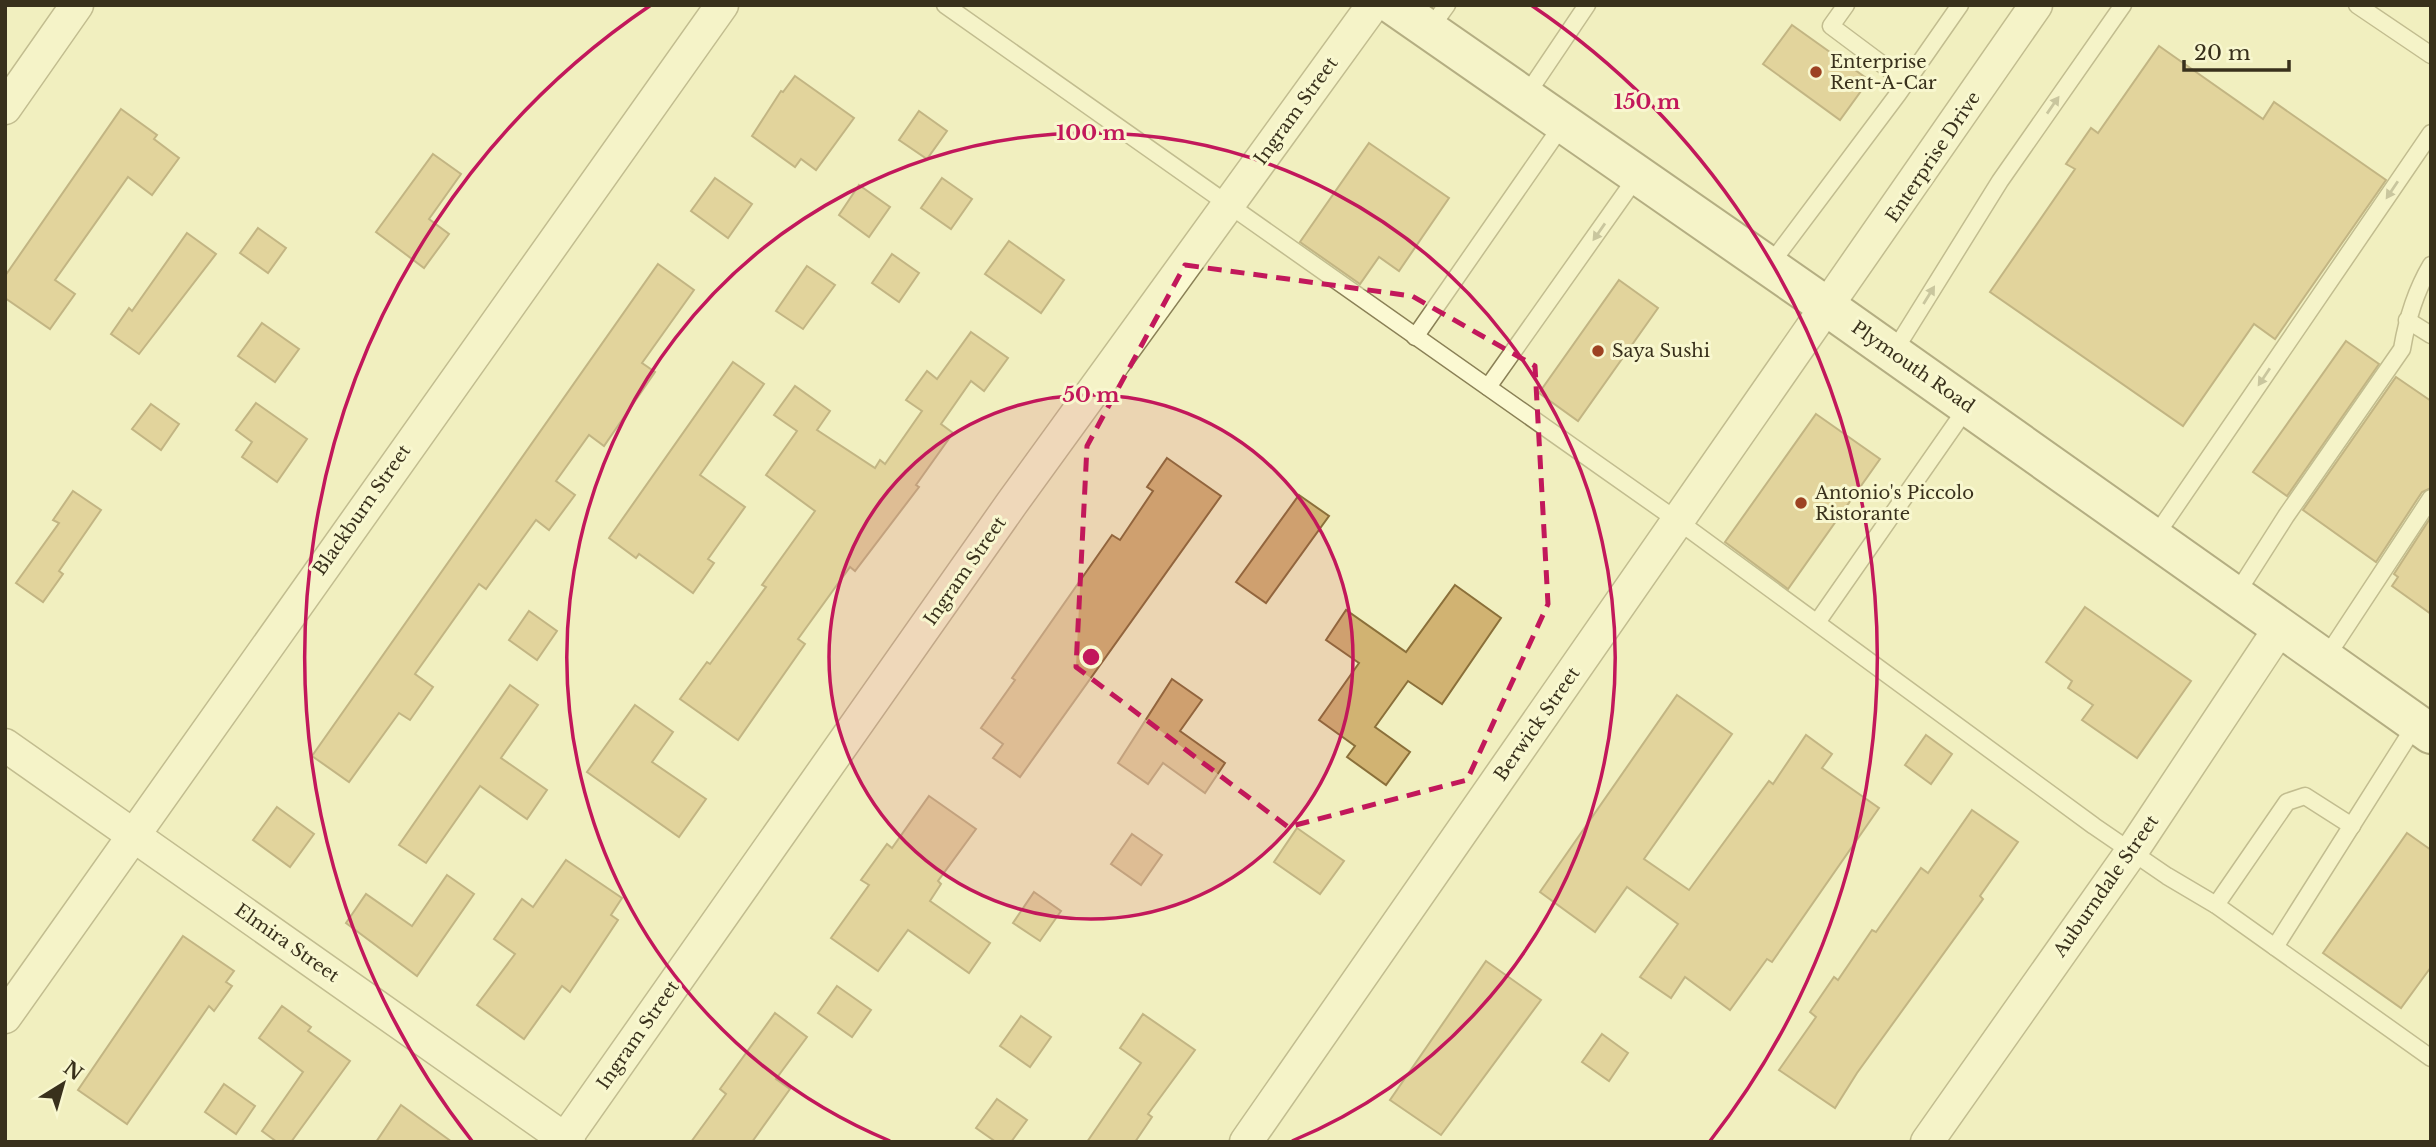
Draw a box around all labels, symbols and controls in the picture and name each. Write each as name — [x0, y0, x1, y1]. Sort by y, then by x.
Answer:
scale bar — [2184, 28, 2289, 72]
text: 20 m — [2194, 40, 2251, 66]
place label: Enterprise Rent-A-Car — [1830, 51, 1937, 94]
street label: Ingram Street — [1250, 53, 1343, 169]
marker: Enterprise Rent-A-Car — [1808, 64, 1824, 80]
street label: Enterprise Drive — [1881, 87, 1985, 227]
text: 150 m — [1614, 89, 1680, 115]
one-way arrow — [2046, 96, 2060, 114]
text: 100 m — [1056, 120, 1126, 146]
one-way arrow — [2386, 180, 2399, 199]
one-way arrow — [1592, 223, 1606, 241]
one-way arrow — [1922, 285, 1935, 305]
street label: Plymouth Road — [1847, 316, 1979, 418]
place label: Saya Sushi — [1612, 340, 1710, 362]
marker: Saya Sushi — [1590, 343, 1606, 359]
one-way arrow — [2257, 367, 2270, 387]
text: 50 m — [1062, 382, 1120, 408]
street label: Blackburn Street — [309, 440, 415, 580]
place label: Antonio's Piccolo Ristorante — [1814, 482, 1974, 525]
marker: Antonio's Piccolo Ristorante — [1793, 495, 1809, 511]
street label: Ingram Street — [919, 512, 1011, 630]
centre of rings — [1079, 645, 1103, 669]
street label: Berwick Street — [1490, 663, 1585, 785]
street label: Auburndale Street — [2048, 811, 2163, 962]
street label: Elmira Street — [231, 899, 343, 987]
street label: Ingram Street — [592, 976, 684, 1094]
north arrow — [28, 1049, 98, 1119]
text: N — [59, 1056, 87, 1085]

